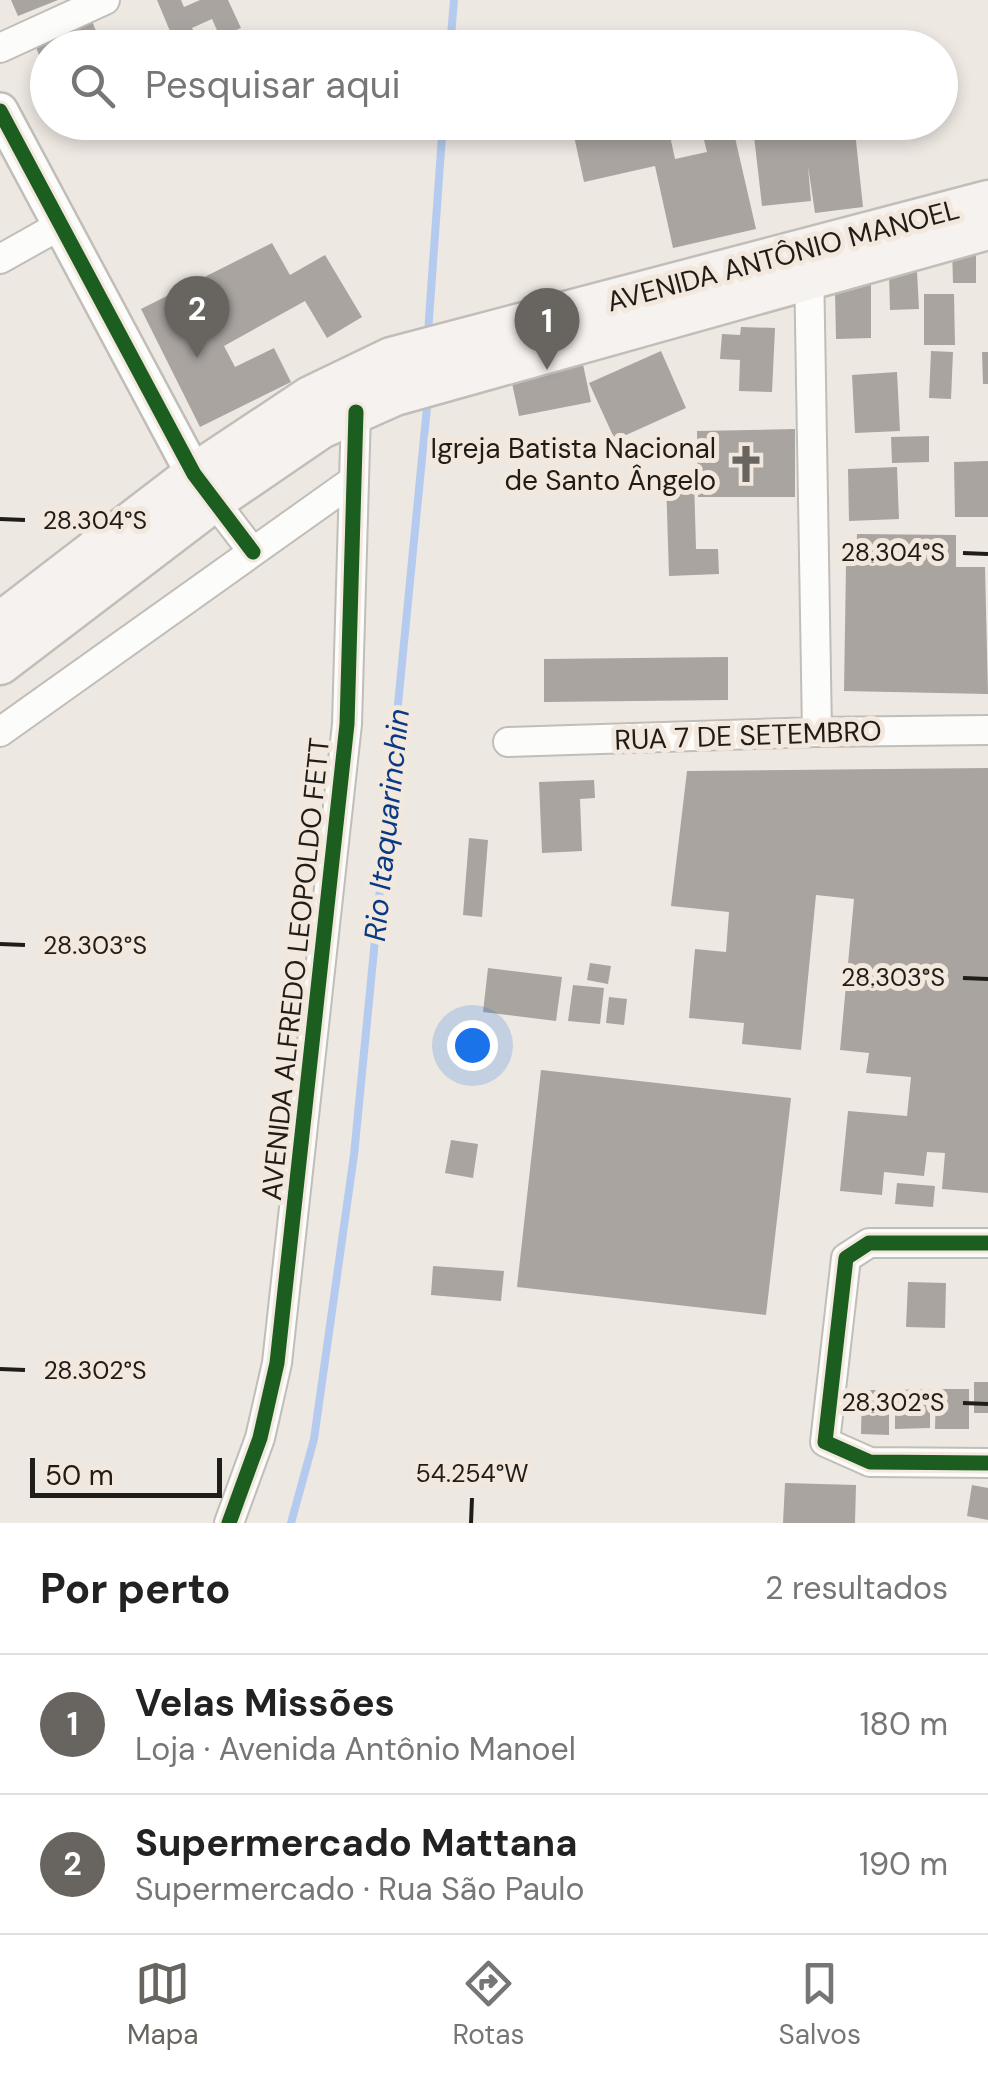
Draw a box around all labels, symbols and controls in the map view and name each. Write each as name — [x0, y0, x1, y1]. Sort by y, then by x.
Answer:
search box — [30, 30, 958, 140]
icon: search — [65, 58, 120, 113]
text: Pesquisar aqui — [145, 60, 401, 110]
street label: AVENIDA ANTÔNIO MANOEL — [603, 191, 963, 320]
pin: 2 — [164, 276, 230, 358]
pin: 1 — [514, 288, 580, 370]
place label: Igreja Batista Nacional de Santo Ângelo — [431, 430, 716, 499]
church icon: Igreja Batista Nacional de Santo Ângelo — [725, 443, 767, 485]
text: 28.304°S — [43, 504, 147, 537]
text: 28.304°S — [841, 536, 945, 569]
water label: Rio Itaquarinchin — [355, 707, 418, 943]
street label: RUA 7 DE SETEMBRO — [614, 712, 882, 759]
street label: AVENIDA ALFREDO LEOPOLDO FETT — [253, 736, 338, 1202]
text: 28.303°S — [43, 929, 147, 962]
text: 28.303°S — [841, 961, 945, 994]
your location — [447, 1020, 498, 1071]
text: 28.302°S — [43, 1354, 147, 1387]
text: 28.302°S — [841, 1386, 945, 1419]
scale bar — [30, 1453, 222, 1498]
text: 50 m — [45, 1457, 114, 1494]
text: 54.254°W — [416, 1457, 528, 1490]
text: Por perto — [40, 1561, 231, 1616]
text: 2 resultados — [765, 1567, 948, 1609]
text: Velas Missões — [135, 1678, 395, 1728]
text: 1 — [67, 1703, 78, 1745]
text: 180 m — [860, 1703, 948, 1745]
text: Loja · Avenida Antônio Manoel — [135, 1728, 576, 1770]
text: Supermercado Mattana — [135, 1818, 578, 1868]
text: 2 — [63, 1843, 82, 1885]
text: 190 m — [859, 1843, 948, 1885]
text: Supermercado · Rua São Paulo — [135, 1868, 584, 1910]
tab: Mapa — [127, 1956, 199, 2053]
tab: Rotas — [453, 1956, 525, 2053]
tab: Salvos — [779, 1956, 861, 2053]

